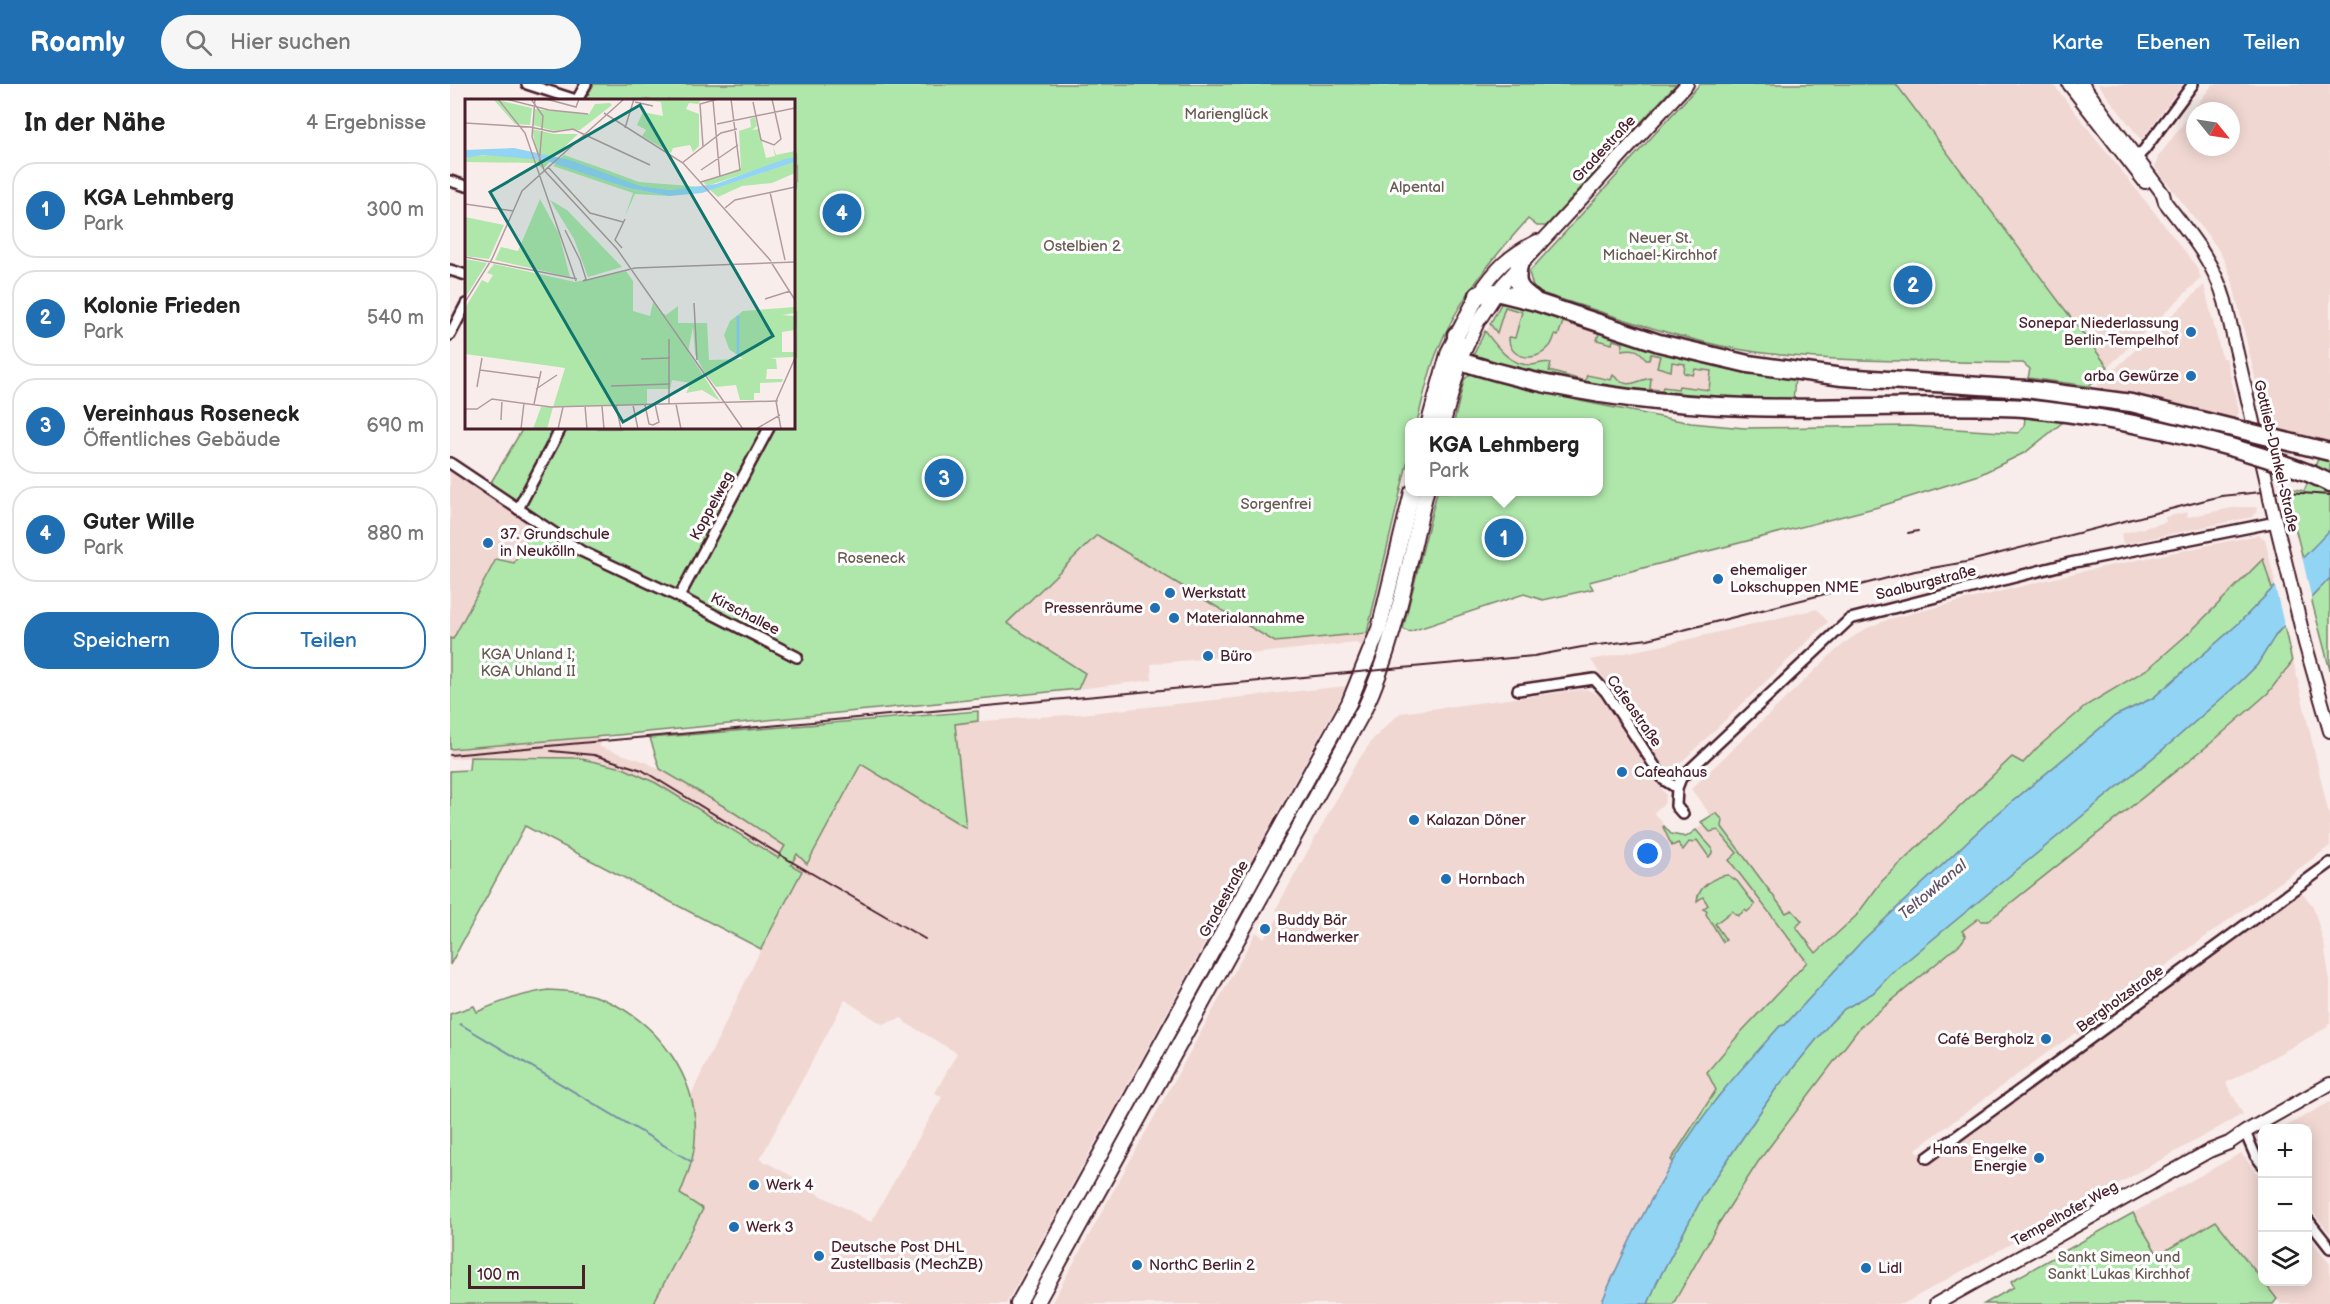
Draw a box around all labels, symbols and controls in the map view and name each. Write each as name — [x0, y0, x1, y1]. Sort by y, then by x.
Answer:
search box — [161, 15, 581, 69]
text: Roamly — [30, 26, 125, 59]
icon: search — [182, 26, 215, 59]
text: Hier suchen — [230, 29, 351, 56]
text: Karte — [2052, 30, 2103, 55]
text: Ebenen — [2136, 30, 2210, 55]
text: Teilen — [2243, 30, 2300, 55]
inset map — [465, 99, 795, 429]
north arrow — [2186, 102, 2240, 156]
park label: Marienglück — [1184, 105, 1268, 124]
text: In der Nähe — [24, 108, 166, 139]
text: 4 Ergebnisse — [306, 111, 426, 135]
street label: Gradestraße — [1568, 111, 1640, 187]
park label: Alpental — [1390, 178, 1444, 197]
text: KGA Lehmberg — [83, 185, 234, 212]
pin: 4 — [822, 190, 862, 236]
text: 1 — [41, 198, 50, 222]
text: 300 m — [366, 198, 424, 222]
text: Park — [83, 212, 123, 236]
park label: Neuer St. Michael-Kirchhof — [1603, 229, 1718, 265]
park label: Ostelbien 2 — [1043, 237, 1121, 256]
pin: 2 — [1894, 262, 1932, 308]
text: Kolonie Frieden — [83, 293, 240, 320]
text: 2 — [40, 306, 51, 330]
text: 540 m — [367, 306, 424, 330]
place label: Sonepar Niederlassung Berlin-Tempelhof — [2019, 314, 2179, 350]
text: Park — [83, 320, 123, 344]
marker: Sonepar Niederlassung Berlin-Tempelhof — [2184, 325, 2198, 339]
place label: arba Gewürze — [2084, 367, 2179, 386]
marker: arba Gewürze — [2184, 369, 2198, 383]
street label: Gottlieb-Dunkel-Straße — [2249, 378, 2303, 534]
text: Vereinhaus Roseneck — [83, 401, 299, 428]
text: 3 — [40, 414, 51, 438]
text: 690 m — [367, 414, 424, 438]
popup — [1405, 418, 1603, 496]
text: Öffentliches Gebäude — [83, 428, 280, 452]
text: KGA Lehmberg — [1428, 432, 1580, 459]
pin: 3 — [924, 456, 964, 500]
text: Park — [1428, 459, 1469, 483]
street label: Koppelweg — [686, 468, 738, 544]
park label: Sorgenfrei — [1240, 495, 1312, 514]
text: Guter Wille — [83, 509, 195, 536]
pin: 1 — [1484, 516, 1524, 560]
text: 4 — [40, 522, 51, 546]
text: 880 m — [367, 522, 424, 546]
place label: 37. Grundschule in Neukölln — [500, 525, 610, 561]
text: Park — [83, 536, 123, 560]
marker: 37. Grundschule in Neukölln — [481, 536, 495, 550]
park label: Roseneck — [837, 549, 906, 568]
place label: ehemaliger Lokschuppen NME — [1730, 561, 1859, 597]
street label: Saalburgstraße — [1874, 561, 1978, 605]
marker: ehemaliger Lokschuppen NME — [1711, 572, 1725, 586]
place label: Werkstatt — [1182, 584, 1246, 603]
marker: Werkstatt — [1163, 586, 1177, 600]
street label: Kirschallee — [707, 588, 783, 640]
place label: Pressenräume — [1044, 599, 1143, 618]
marker: Pressenräume — [1148, 601, 1162, 615]
place label: Materialannahme — [1186, 609, 1305, 628]
marker: Materialannahme — [1167, 611, 1181, 625]
button: Speichern — [24, 612, 219, 669]
button: Teilen — [231, 612, 426, 669]
park label: KGA Unland I; KGA Uhland II — [480, 645, 576, 681]
place label: Büro — [1220, 647, 1252, 666]
marker: Büro — [1201, 649, 1215, 663]
street label: Cafeastraße — [1602, 671, 1666, 751]
place label: Cafeahaus — [1634, 763, 1708, 782]
marker: Cafeahaus — [1615, 765, 1629, 779]
place label: Kalazan Döner — [1426, 811, 1526, 830]
marker: Kalazan Döner — [1407, 813, 1421, 827]
your location — [1633, 839, 1662, 868]
water label: Teltowkanal — [1895, 855, 1972, 924]
street label: Gradestraße — [1195, 857, 1253, 941]
place label: Hornbach — [1458, 870, 1525, 889]
marker: Hornbach — [1439, 872, 1453, 886]
place label: Buddy Bär Handwerker — [1277, 911, 1359, 947]
marker: Buddy Bär Handwerker — [1258, 922, 1272, 936]
street label: Bergholzstraße — [2073, 961, 2167, 1037]
place label: Café Bergholz — [1937, 1030, 2035, 1049]
marker: Café Bergholz — [2039, 1032, 2053, 1046]
map controls — [2258, 1124, 2312, 1286]
button: + — [2258, 1124, 2312, 1178]
place label: Hans Engelke Energie — [1932, 1140, 2027, 1176]
marker: Hans Engelke Energie — [2032, 1151, 2046, 1165]
place label: Werk 4 — [766, 1176, 814, 1195]
street label: Tempelhofer Weg — [2009, 1177, 2121, 1251]
marker: Werk 4 — [747, 1178, 761, 1192]
button: − — [2258, 1178, 2312, 1232]
place label: Werk 3 — [746, 1218, 794, 1237]
marker: Werk 3 — [727, 1220, 741, 1234]
button: layers — [2258, 1232, 2312, 1286]
place label: Deutsche Post DHL Zustellbasis (MechZB) — [830, 1238, 983, 1274]
park label: Sankt Simeon und Sankt Lukas Kirchhof — [2048, 1248, 2191, 1284]
marker: Deutsche Post DHL Zustellbasis (MechZB) — [812, 1249, 826, 1263]
place label: NorthC Berlin 2 — [1149, 1256, 1255, 1275]
marker: NorthC Berlin 2 — [1130, 1258, 1144, 1272]
place label: Lidl — [1878, 1259, 1902, 1278]
marker: Lidl — [1859, 1261, 1873, 1275]
scale bar — [468, 1262, 585, 1290]
text: 100 m — [477, 1266, 520, 1285]

